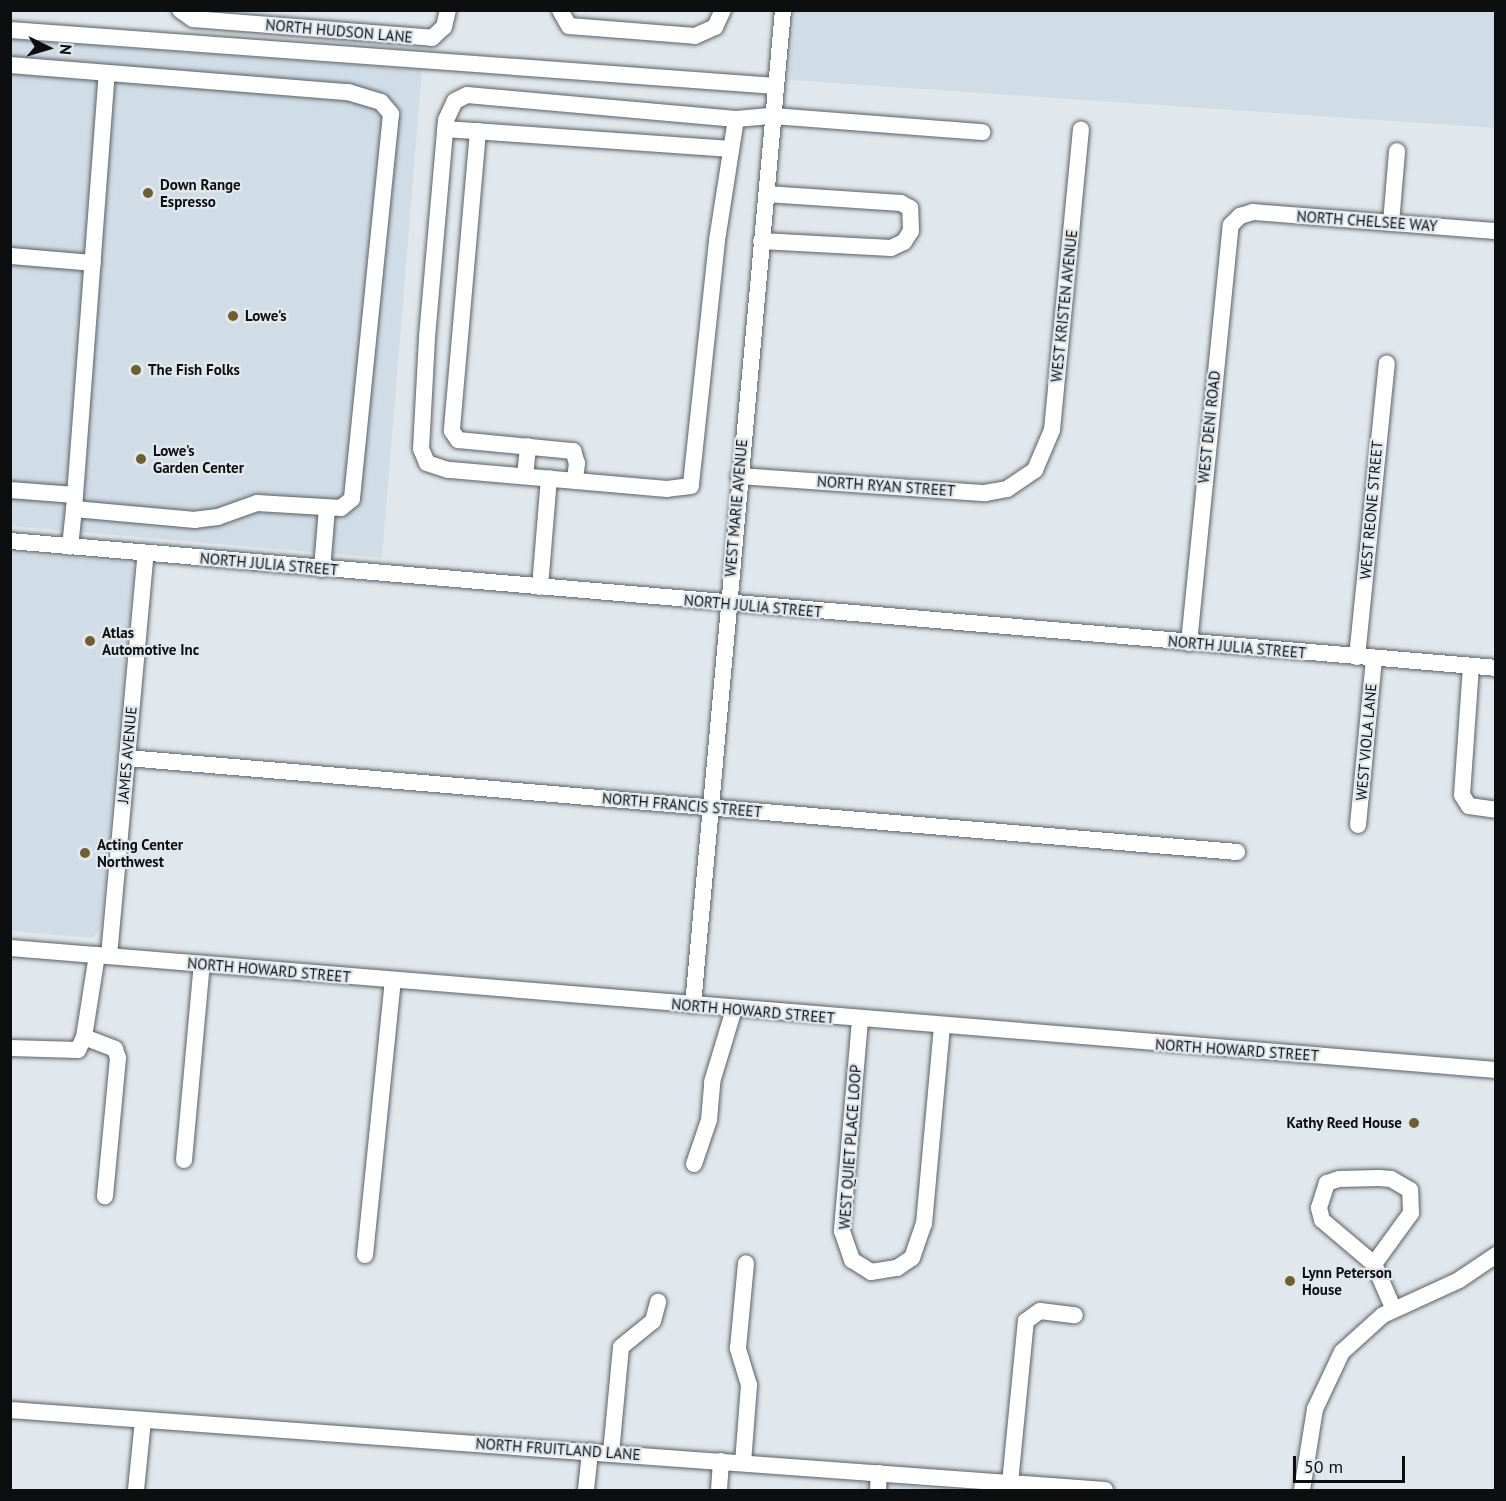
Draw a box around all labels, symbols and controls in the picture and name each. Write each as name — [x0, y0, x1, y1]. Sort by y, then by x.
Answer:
street label: NORTH HUDSON LANE — [265, 16, 413, 46]
north arrow — [18, 18, 78, 78]
text: N — [56, 43, 76, 56]
place label: Down Range Espresso — [160, 175, 241, 210]
marker: Down Range Espresso — [141, 186, 155, 200]
street label: NORTH CHELSEE WAY — [1296, 207, 1438, 235]
street label: WEST KRISTEN AVENUE — [1047, 228, 1081, 384]
place label: Lowe's — [245, 307, 287, 325]
marker: Lowe's — [226, 309, 240, 323]
place label: The Fish Folks — [148, 361, 240, 379]
marker: The Fish Folks — [129, 363, 143, 377]
street label: WEST DENI ROAD — [1194, 369, 1224, 485]
street label: WEST MARIE AVENUE — [721, 438, 751, 578]
street label: WEST REONE STREET — [1356, 440, 1386, 580]
place label: Lowe's Garden Center — [153, 441, 244, 476]
marker: Lowe's Garden Center — [134, 452, 148, 466]
street label: NORTH RYAN STREET — [816, 472, 956, 500]
street label: NORTH JULIA STREET — [199, 549, 339, 579]
street label: NORTH JULIA STREET — [683, 591, 823, 621]
place label: Atlas Automotive Inc — [102, 623, 199, 658]
street label: NORTH JULIA STREET — [1167, 632, 1307, 662]
marker: Atlas Automotive Inc — [83, 634, 97, 648]
street label: WEST VIOLA LANE — [1352, 682, 1380, 802]
street label: JAMES AVENUE — [114, 706, 140, 804]
street label: NORTH FRANCIS STREET — [601, 789, 763, 821]
place label: Acting Center Northwest — [97, 835, 183, 870]
marker: Acting Center Northwest — [78, 846, 92, 860]
street label: NORTH HOWARD STREET — [187, 954, 351, 986]
street label: NORTH HOWARD STREET — [671, 995, 835, 1027]
street label: NORTH HOWARD STREET — [1155, 1035, 1319, 1065]
street label: WEST QUIET PLACE LOOP — [835, 1063, 865, 1231]
place label: Kathy Reed House — [1286, 1114, 1402, 1132]
marker: Kathy Reed House — [1407, 1116, 1421, 1130]
place label: Lynn Peterson House — [1302, 1263, 1392, 1298]
marker: Lynn Peterson House — [1283, 1274, 1297, 1288]
street label: NORTH FRUITLAND LANE — [475, 1434, 641, 1464]
scale bar — [1296, 1444, 1408, 1482]
text: 50 m — [1304, 1455, 1343, 1478]

